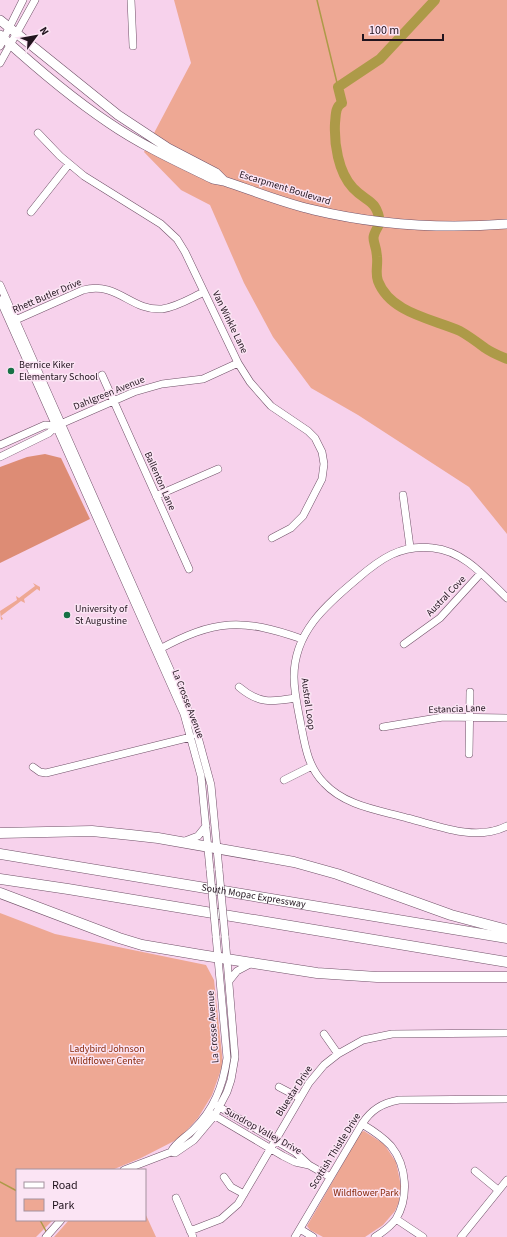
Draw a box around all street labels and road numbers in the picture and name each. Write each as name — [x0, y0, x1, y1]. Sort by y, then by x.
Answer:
street label: Escarpment Boulevard — [238, 167, 332, 209]
street label: Rhett Butler Drive — [10, 275, 84, 317]
street label: Van Winkle Lane — [209, 288, 251, 356]
street label: Dahlgreen Avenue — [71, 372, 147, 414]
street label: Ballenton Lane — [141, 449, 179, 513]
street label: Austral Cove — [423, 573, 469, 619]
street label: La Crosse Avenue — [168, 668, 208, 740]
street label: Austral Loop — [297, 677, 319, 731]
street label: Estancia Lane — [428, 701, 486, 717]
street label: South Mopac Expressway — [200, 880, 307, 912]
street label: La Crosse Avenue — [203, 990, 223, 1064]
street label: Bluestar Drive — [272, 1063, 316, 1119]
street label: Sundrop Valley Drive — [222, 1104, 304, 1158]
street label: Scottish Thistle Drive — [306, 1110, 364, 1192]

